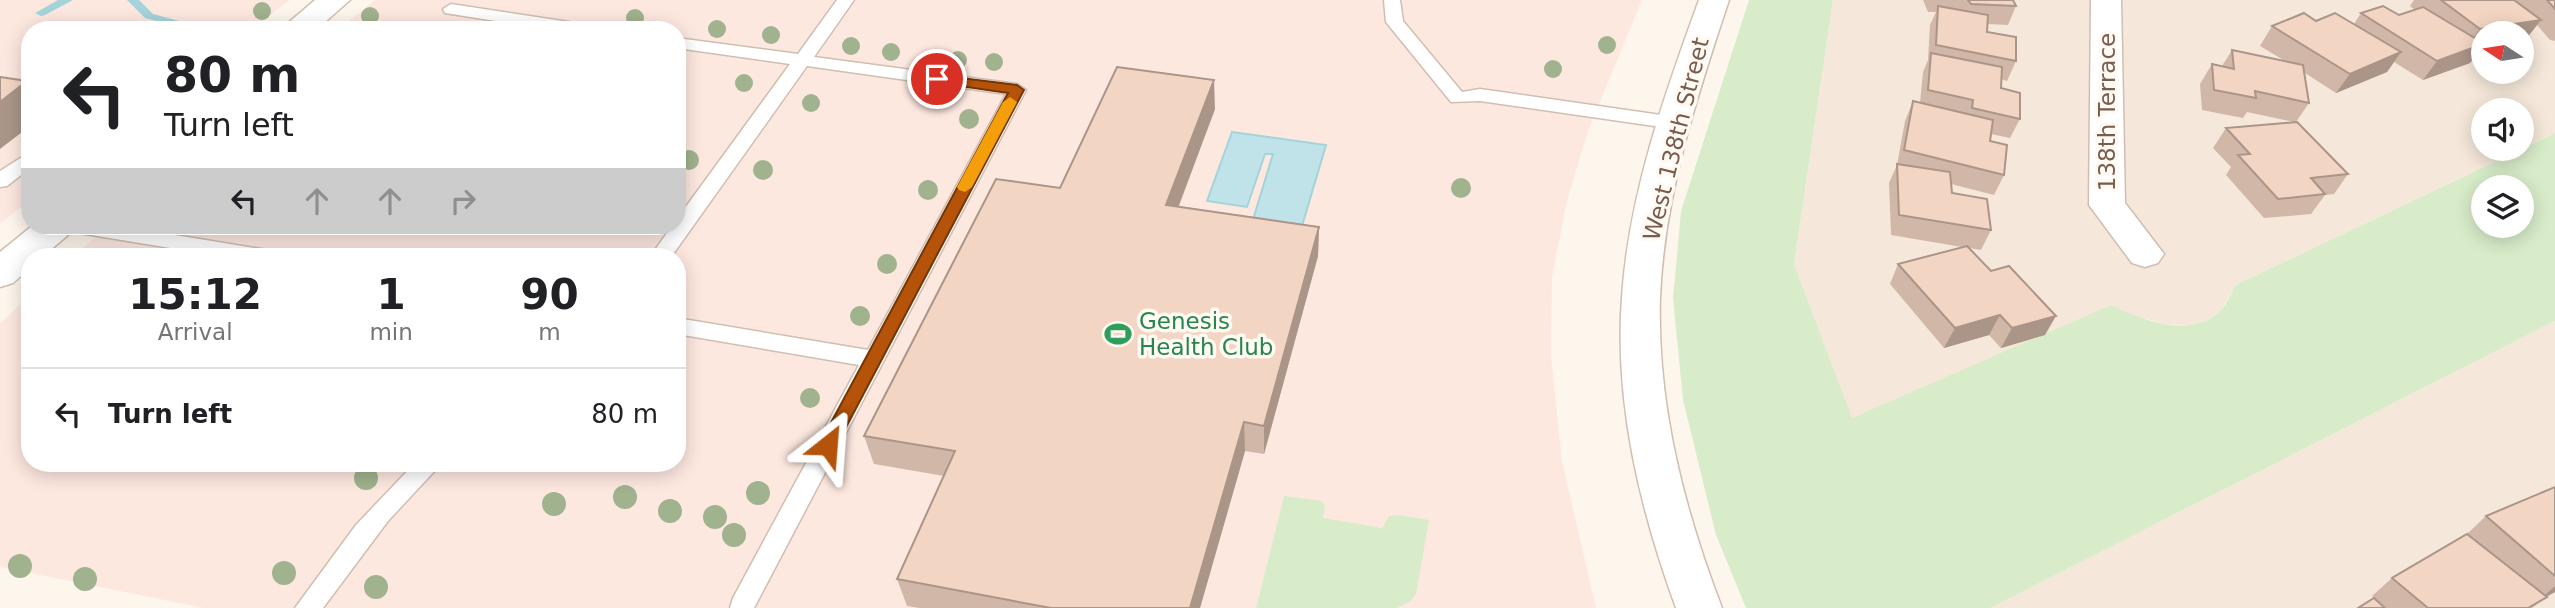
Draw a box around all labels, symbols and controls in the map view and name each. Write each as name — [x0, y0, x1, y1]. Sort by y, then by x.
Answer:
north arrow — [2471, 21, 2534, 84]
map controls — [2471, 21, 2534, 238]
street label: 138th Terrace — [2094, 33, 2120, 191]
street label: West 138th Street — [1638, 35, 1714, 243]
text: 80 m — [164, 47, 300, 104]
icon: left — [49, 49, 140, 140]
pin — [907, 49, 967, 109]
icon: arrive — [918, 60, 956, 98]
button: sound — [2471, 98, 2534, 161]
text: Turn left — [164, 106, 294, 144]
button: layers — [2471, 175, 2534, 238]
icon: left — [225, 182, 263, 220]
icon: ahead — [298, 182, 336, 220]
icon: ahead — [371, 182, 409, 220]
icon: right — [444, 182, 482, 220]
text: 15:12 — [128, 270, 262, 319]
text: 1 — [376, 270, 406, 319]
text: 90 — [520, 270, 579, 319]
place label: Genesis Health Club — [1139, 308, 1273, 360]
text: Arrival — [158, 319, 233, 345]
text: min — [369, 319, 413, 345]
text: m — [538, 319, 561, 345]
sports icon: Genesis Health Club — [1103, 319, 1133, 349]
icon: left — [49, 395, 87, 433]
text: Turn left — [108, 399, 232, 429]
text: 80 m — [591, 399, 658, 429]
position arrow — [791, 408, 865, 482]

